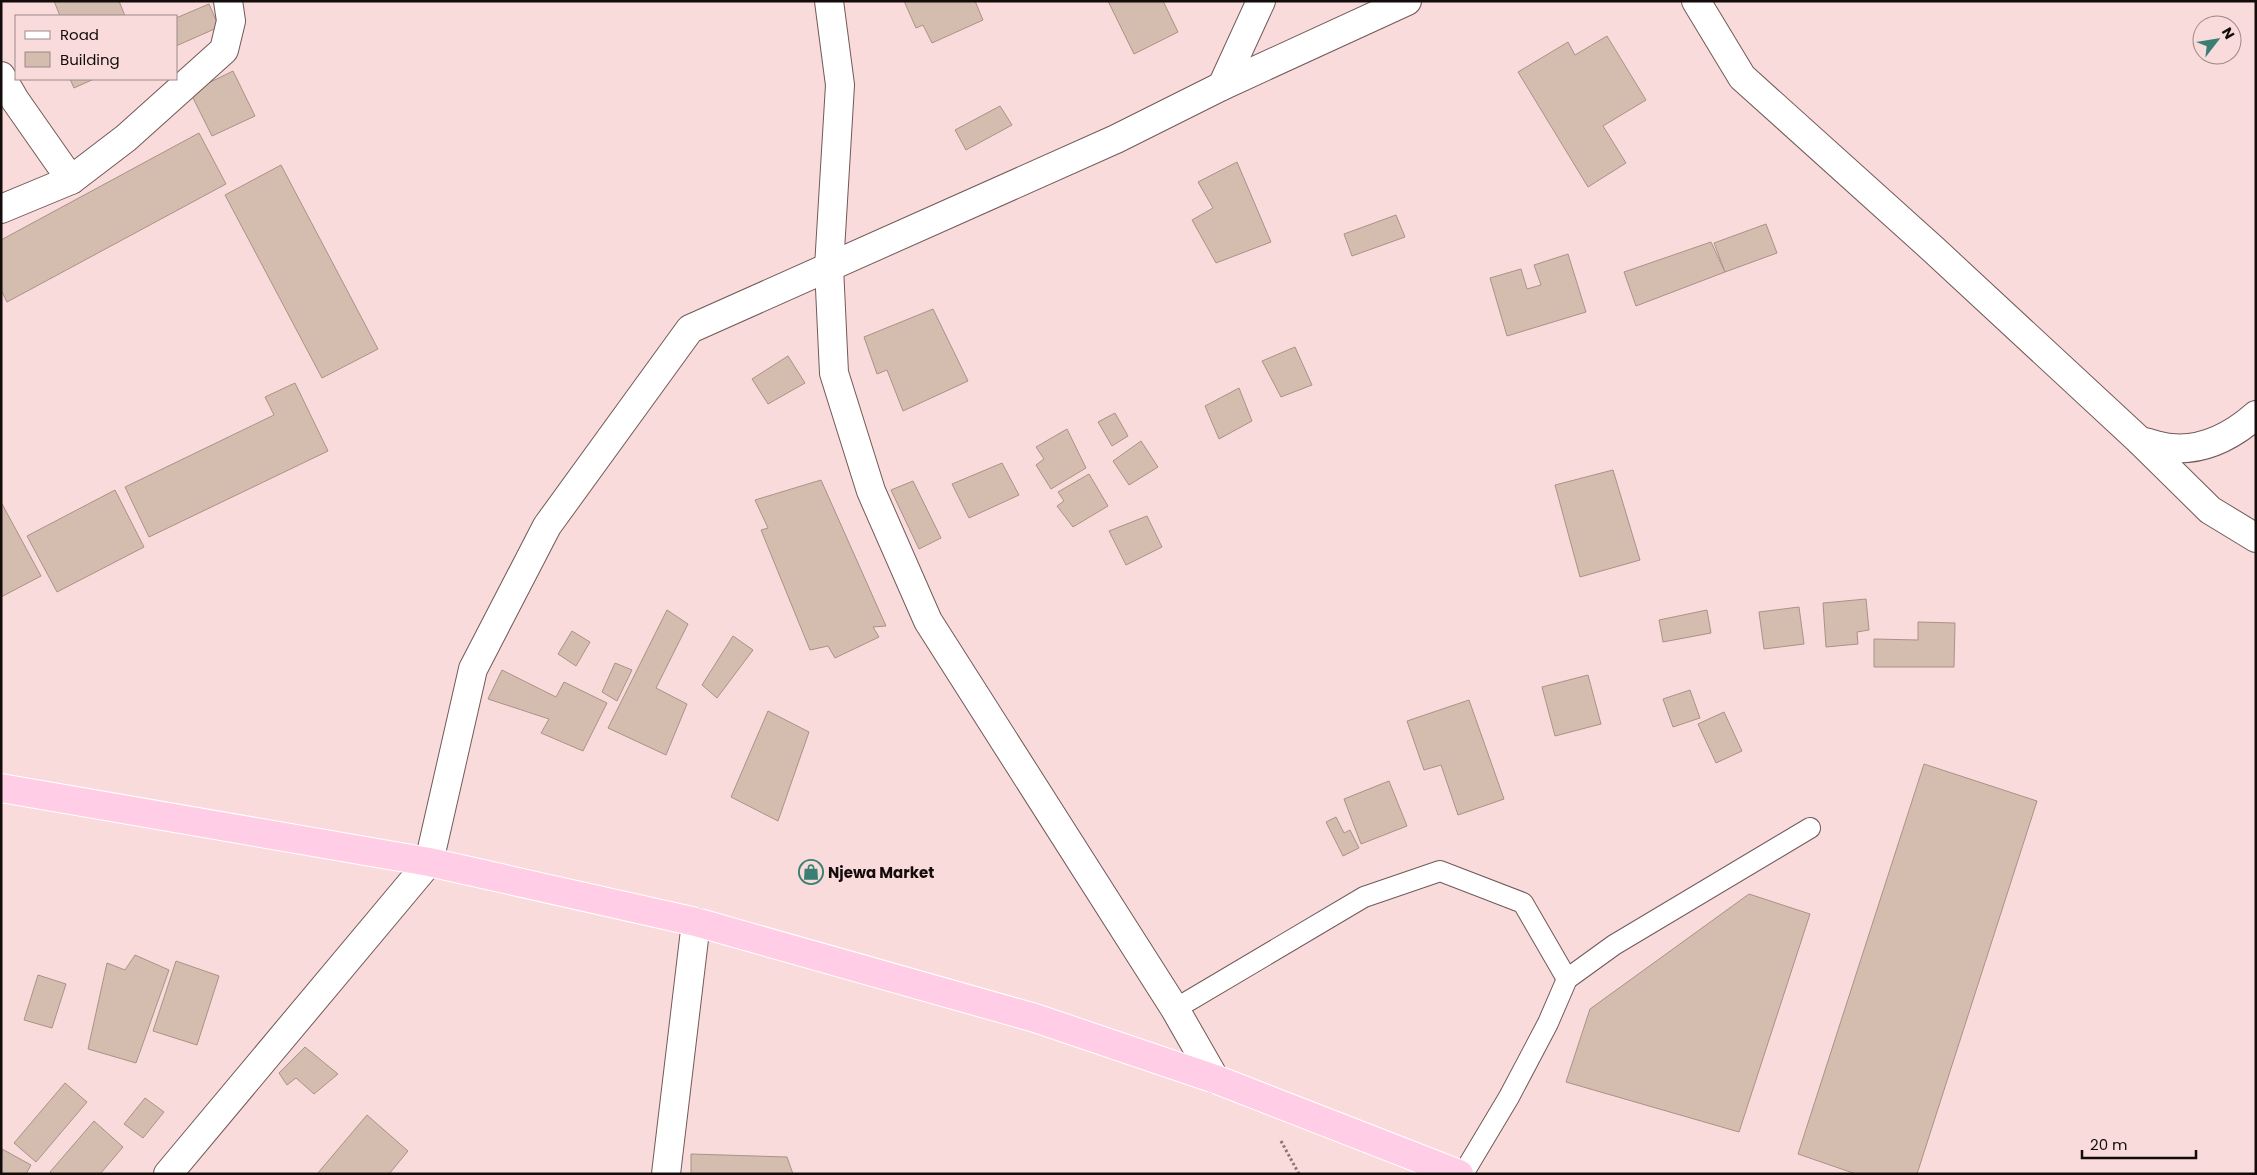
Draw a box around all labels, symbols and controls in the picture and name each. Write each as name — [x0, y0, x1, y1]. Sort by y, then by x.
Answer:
legend — [15, 15, 178, 80]
north arrow — [2192, 15, 2242, 65]
text: Road — [60, 24, 99, 45]
text: N — [2217, 24, 2239, 43]
text: Building — [60, 49, 120, 70]
shop icon: Njewa Market — [798, 859, 824, 885]
place label: Njewa Market — [828, 862, 934, 883]
scale bar — [2082, 1128, 2196, 1160]
text: 20 m — [2090, 1134, 2128, 1155]

